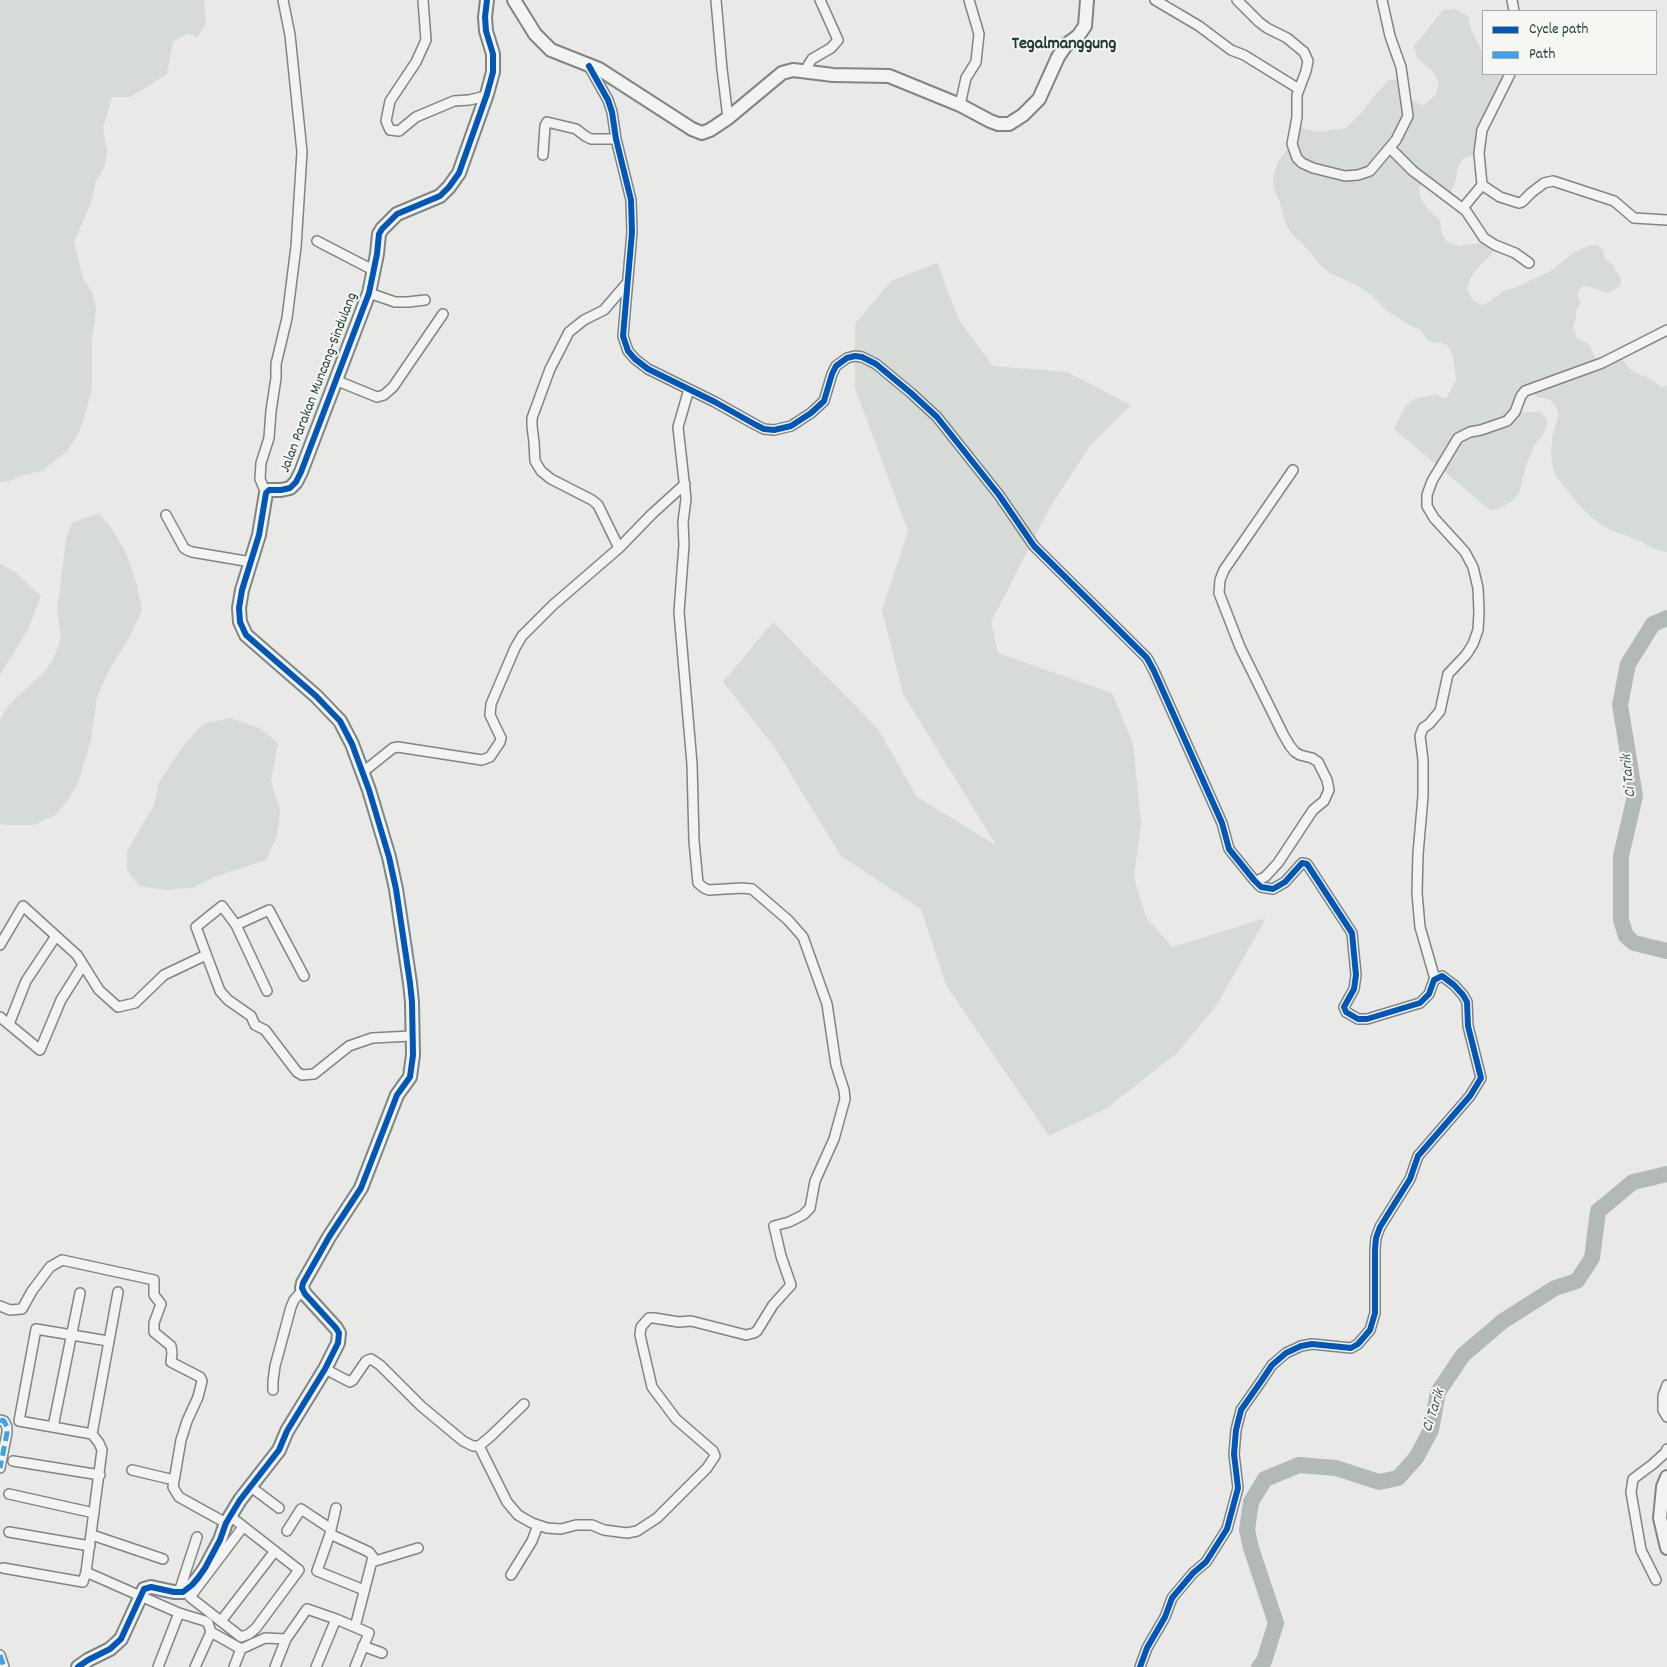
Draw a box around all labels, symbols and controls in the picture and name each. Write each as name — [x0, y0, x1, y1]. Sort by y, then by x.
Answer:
legend — [1482, 10, 1657, 75]
text: Cycle path — [1529, 19, 1588, 41]
district label: Tegalmanggung — [1012, 35, 1116, 57]
text: Path — [1529, 44, 1555, 66]
street label: Jalan Parakan Muncang-Sindulang — [277, 291, 363, 475]
water label: Ci Tarik — [1618, 753, 1642, 799]
water label: Ci Tarik — [1419, 1387, 1451, 1435]

